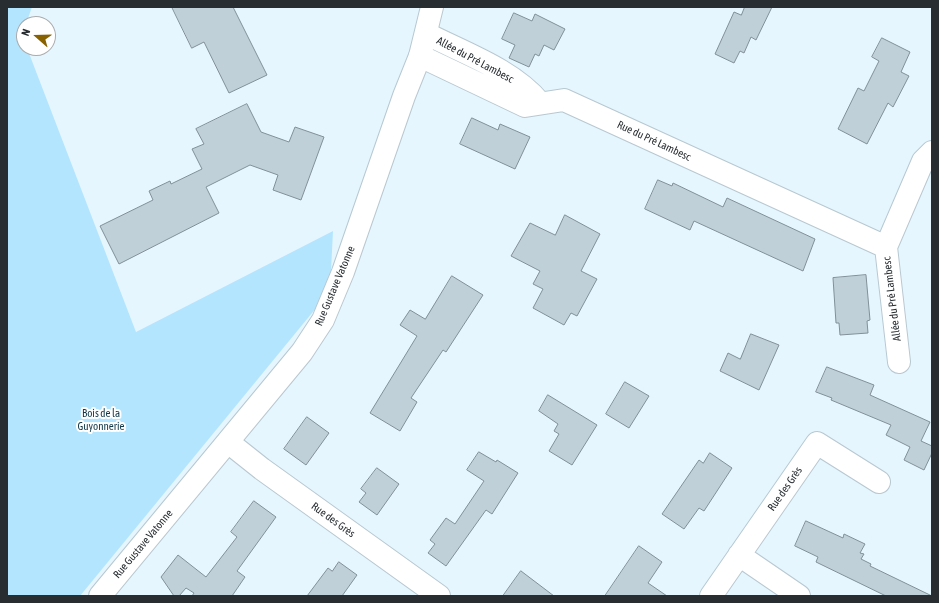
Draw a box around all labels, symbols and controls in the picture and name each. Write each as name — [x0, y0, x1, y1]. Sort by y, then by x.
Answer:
north arrow — [16, 16, 56, 56]
text: N — [19, 27, 32, 37]
street label: Allée du Pré Lambesc — [434, 34, 516, 86]
street label: Rue du Pré Lambesc — [615, 118, 693, 164]
street label: Rue Gustave Vatonne — [312, 244, 358, 328]
street label: Allée du Pré Lambesc — [880, 256, 904, 342]
park label: Bois de la Guyonnerie — [77, 407, 125, 433]
street label: Rue des Grès — [765, 464, 805, 514]
street label: Rue des Grès — [309, 500, 357, 540]
street label: Rue Gustave Vatonne — [110, 507, 176, 581]

